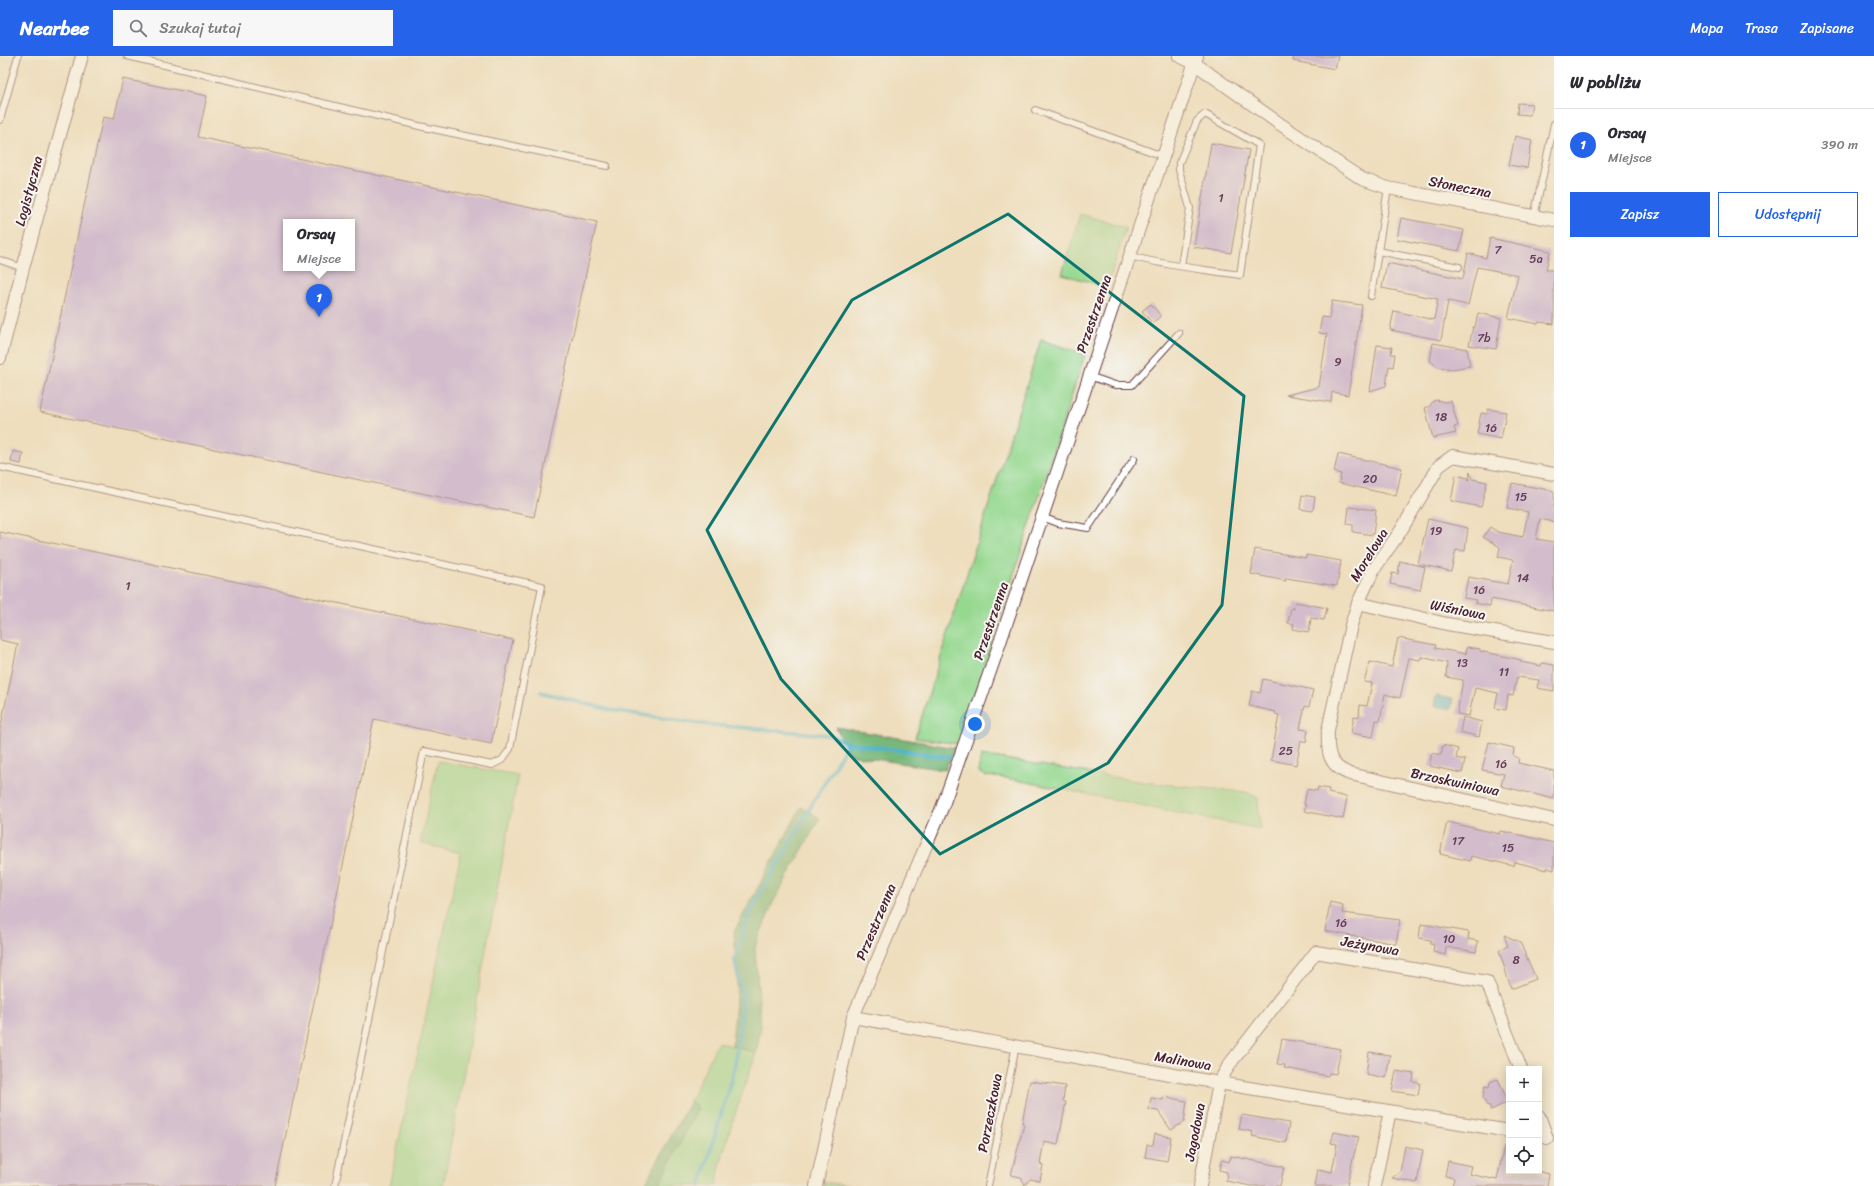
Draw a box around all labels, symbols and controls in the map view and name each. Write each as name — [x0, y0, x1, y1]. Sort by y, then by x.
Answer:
search box — [113, 10, 393, 46]
text: Nearbee — [20, 12, 89, 45]
text: Szukaj tutaj — [159, 15, 241, 41]
text: Mapa — [1690, 16, 1723, 41]
text: Trasa — [1745, 16, 1778, 41]
text: Zapisane — [1800, 16, 1854, 41]
icon: search — [127, 17, 149, 39]
text: W pobliżu — [1570, 67, 1641, 97]
text: Orsay — [1608, 120, 1646, 146]
text: 1 — [1580, 133, 1586, 156]
text: 390 m — [1821, 133, 1858, 156]
text: Miejsce — [1608, 146, 1652, 169]
street label: Logistyczna — [8, 153, 50, 229]
street label: Słoneczna — [1426, 169, 1494, 205]
house number: 1 — [1218, 187, 1224, 209]
button: Zapisz — [1570, 192, 1710, 237]
button: Udostępnij — [1718, 192, 1858, 237]
popup — [283, 219, 355, 271]
text: Orsay — [297, 221, 335, 247]
house number: 7 — [1495, 239, 1503, 261]
text: Miejsce — [297, 247, 341, 270]
house number: 5a — [1529, 248, 1543, 270]
street label: Przestrzenna — [1069, 271, 1119, 357]
pin: 1 — [306, 284, 332, 317]
house number: 7b — [1477, 327, 1491, 349]
house number: 9 — [1334, 351, 1342, 373]
house number: 18 — [1435, 406, 1447, 428]
house number: 16 — [1485, 417, 1497, 439]
house number: 20 — [1363, 468, 1378, 490]
house number: 15 — [1515, 486, 1527, 508]
house number: 19 — [1430, 520, 1442, 542]
street label: Morelowa — [1343, 523, 1395, 587]
house number: 14 — [1517, 567, 1530, 589]
house number: 1 — [125, 575, 131, 597]
street label: Przestrzenna — [966, 578, 1016, 664]
house number: 16 — [1473, 579, 1485, 601]
street label: Wiśniowa — [1428, 592, 1488, 628]
house number: 13 — [1456, 652, 1468, 674]
house number: 11 — [1499, 661, 1509, 683]
your location — [965, 714, 985, 734]
house number: 25 — [1279, 740, 1293, 762]
house number: 16 — [1495, 753, 1507, 775]
street label: Brzoskwiniowa — [1408, 760, 1503, 804]
house number: 17 — [1452, 830, 1465, 852]
house number: 15 — [1502, 837, 1514, 859]
street label: Przestrzenna — [849, 880, 903, 964]
house number: 16 — [1335, 912, 1347, 934]
street label: Jeżynowa — [1338, 928, 1401, 963]
house number: 10 — [1443, 928, 1456, 950]
house number: 8 — [1512, 949, 1520, 971]
street label: Malinowa — [1153, 1044, 1213, 1078]
map controls — [1506, 1066, 1542, 1174]
button: + — [1506, 1066, 1542, 1102]
street label: Porzeczkowa — [970, 1071, 1010, 1155]
street label: Jagodowa — [1177, 1101, 1213, 1164]
button: − — [1506, 1102, 1542, 1138]
button: locate — [1506, 1138, 1542, 1174]

